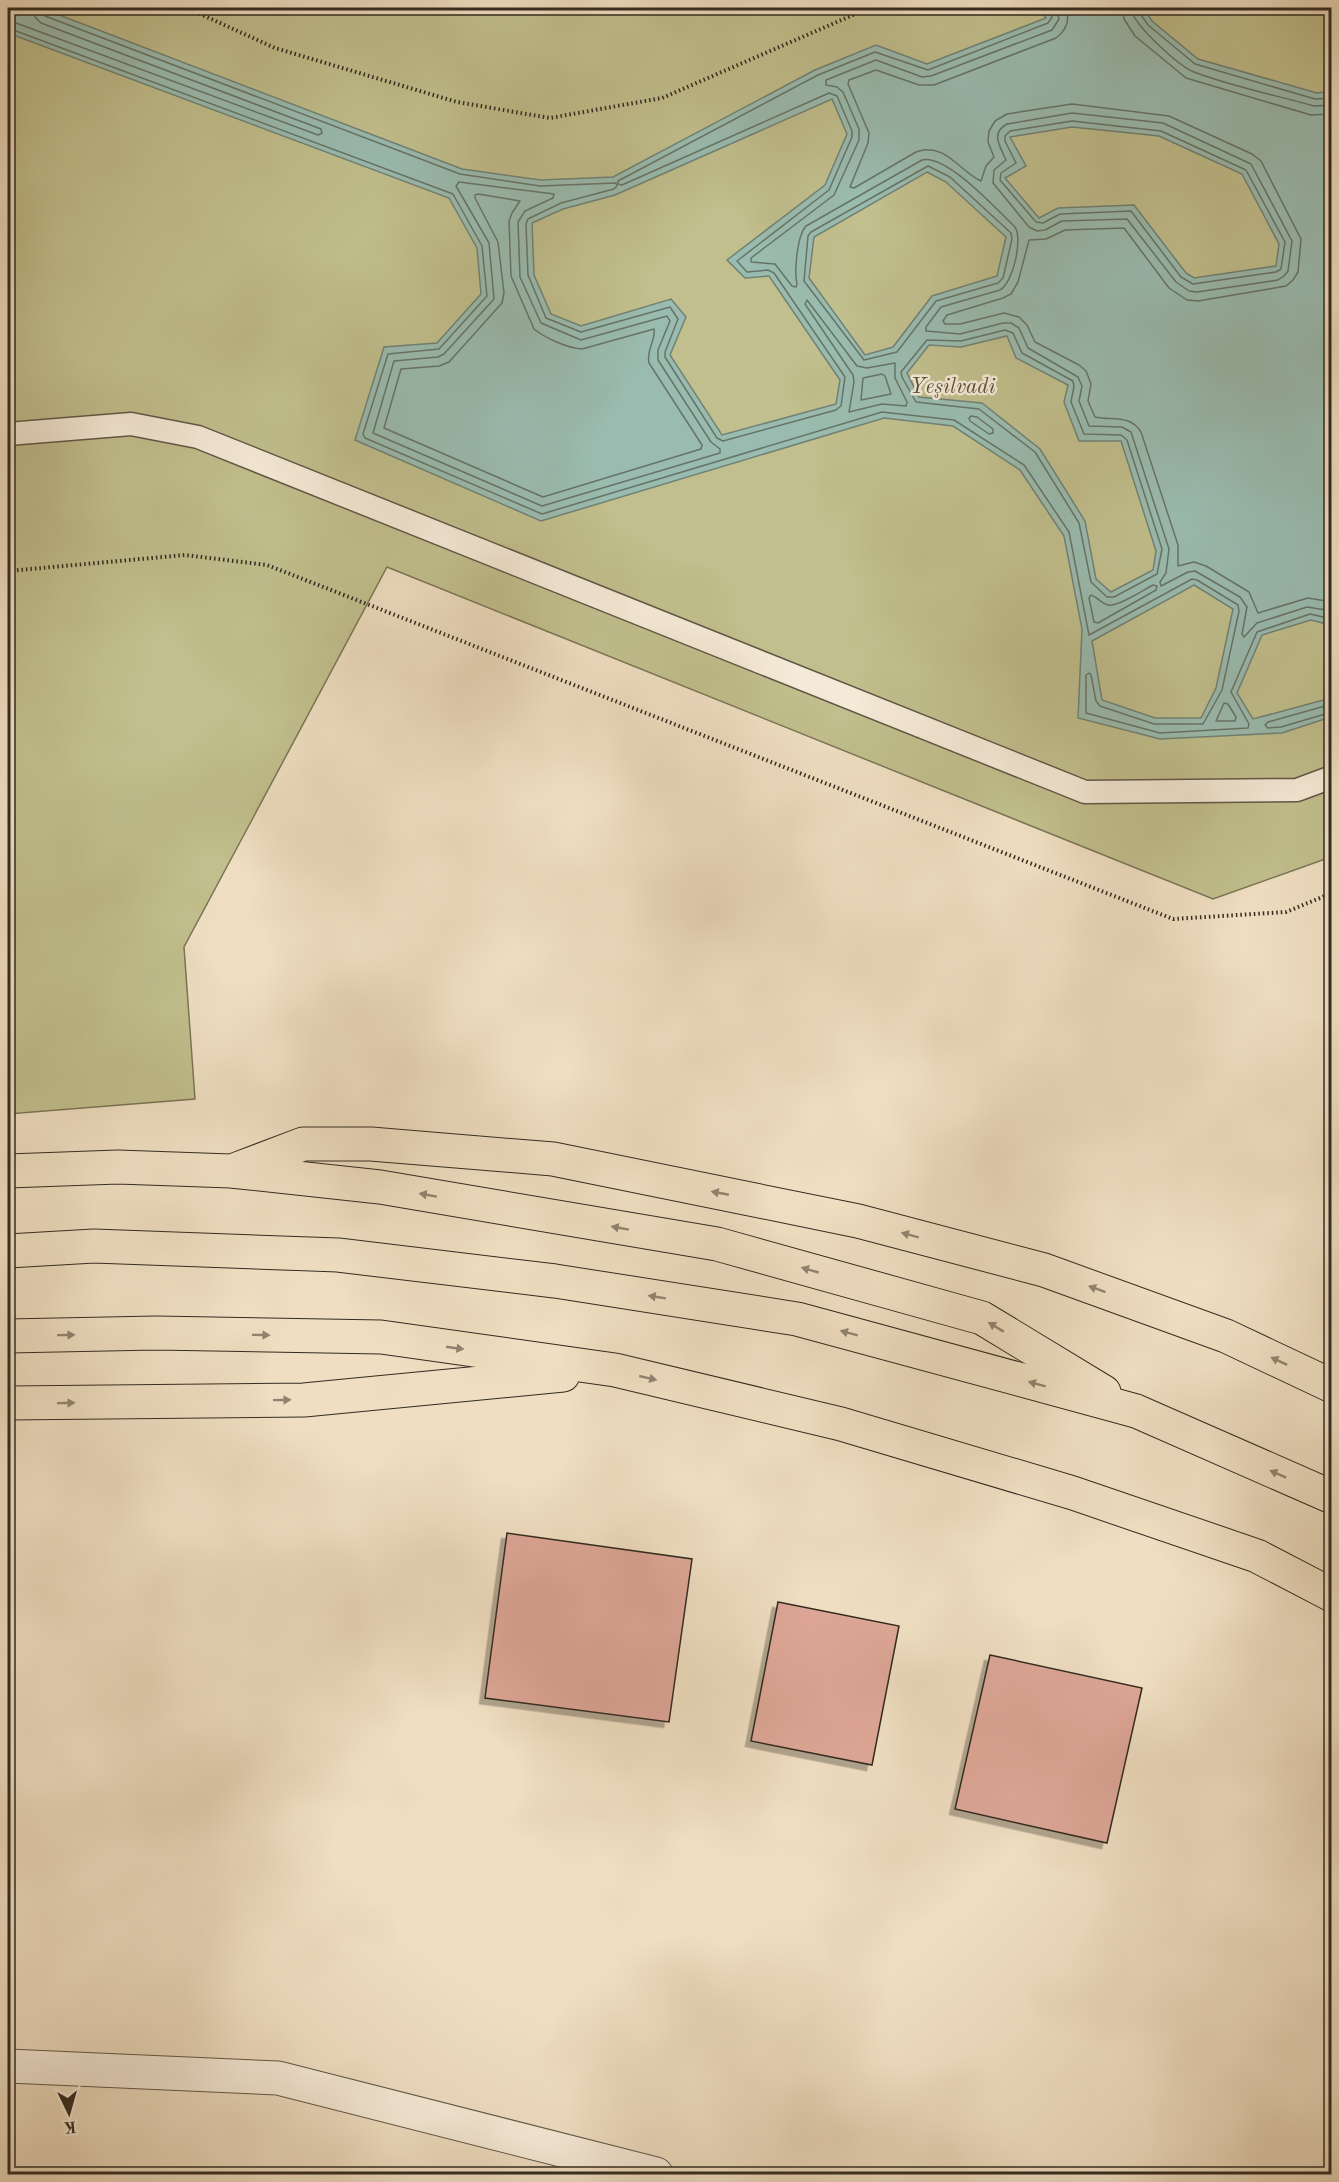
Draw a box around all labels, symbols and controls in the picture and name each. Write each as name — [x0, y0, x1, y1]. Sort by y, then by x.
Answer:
park label: Yeşilvadi — [911, 377, 995, 398]
one-way arrow — [710, 1188, 729, 1197]
one-way arrow — [418, 1190, 437, 1199]
one-way arrow — [611, 1223, 630, 1232]
one-way arrow — [901, 1229, 920, 1239]
one-way arrow — [801, 1265, 819, 1274]
one-way arrow — [1088, 1284, 1106, 1294]
one-way arrow — [648, 1292, 667, 1301]
one-way arrow — [988, 1321, 1004, 1332]
one-way arrow — [839, 1328, 857, 1337]
one-way arrow — [56, 1330, 75, 1340]
one-way arrow — [251, 1330, 270, 1340]
one-way arrow — [446, 1343, 465, 1352]
one-way arrow — [1269, 1356, 1287, 1366]
one-way arrow — [638, 1374, 657, 1384]
one-way arrow — [1028, 1379, 1046, 1389]
one-way arrow — [272, 1396, 291, 1405]
one-way arrow — [56, 1398, 75, 1408]
one-way arrow — [1269, 1469, 1287, 1478]
north arrow — [39, 2083, 99, 2143]
text: K — [63, 2117, 77, 2134]

